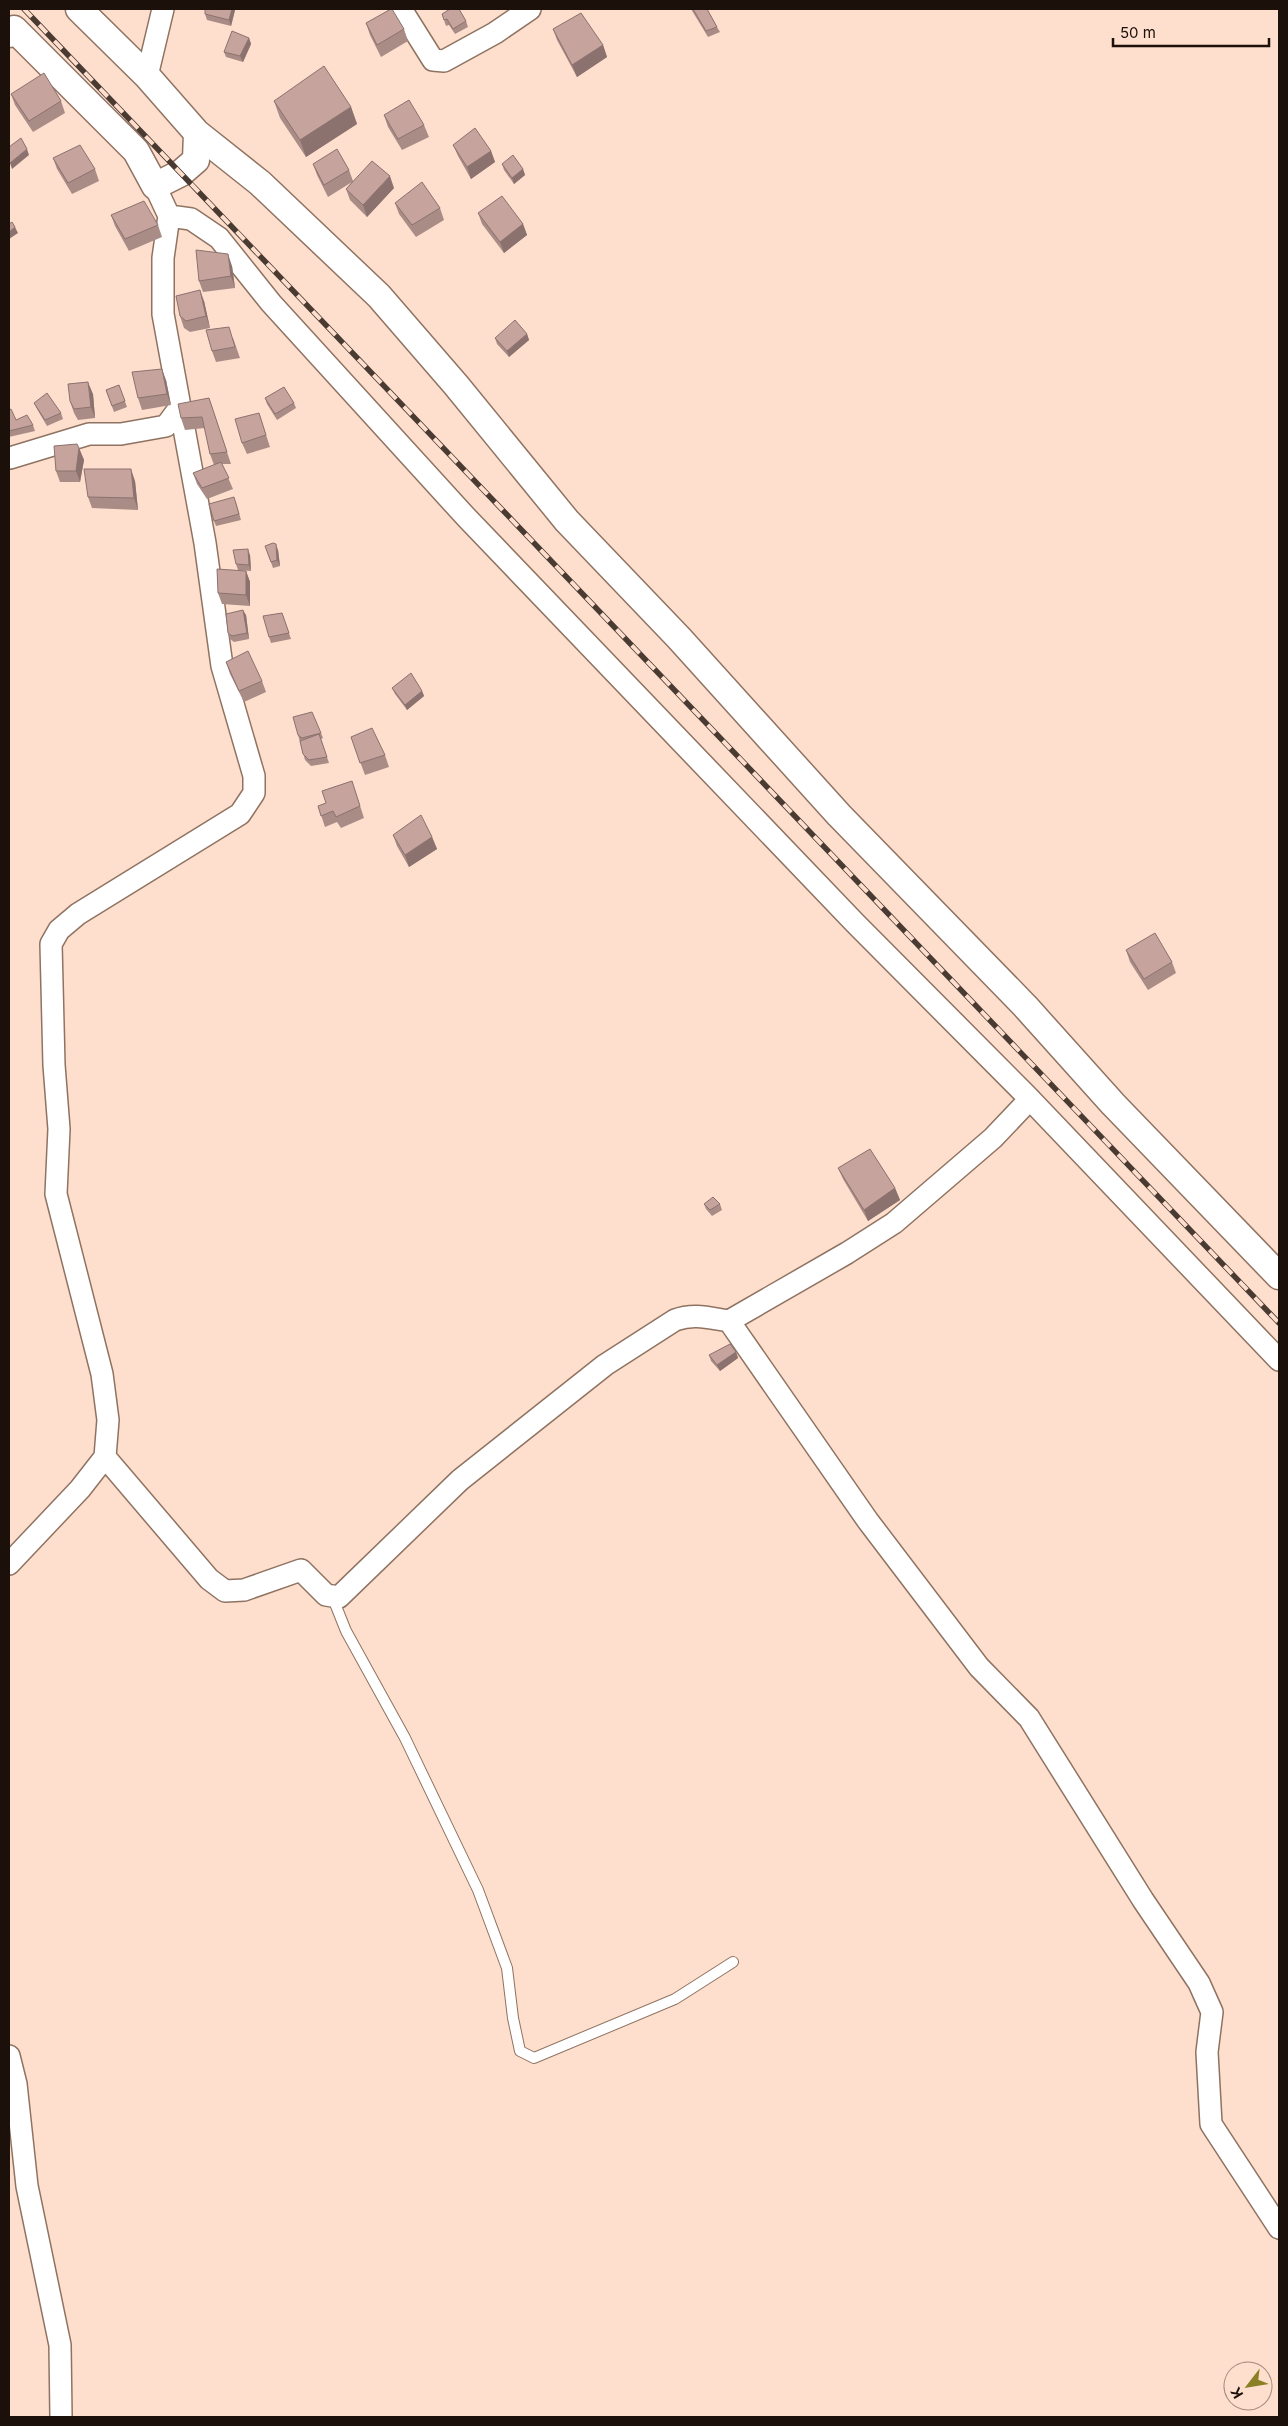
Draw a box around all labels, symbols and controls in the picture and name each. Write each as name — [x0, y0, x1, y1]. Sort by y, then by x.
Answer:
scale bar — [1113, 15, 1269, 47]
text: 50 m — [1120, 23, 1156, 42]
north arrow — [1223, 2361, 1273, 2411]
text: K — [1227, 2384, 1246, 2402]

